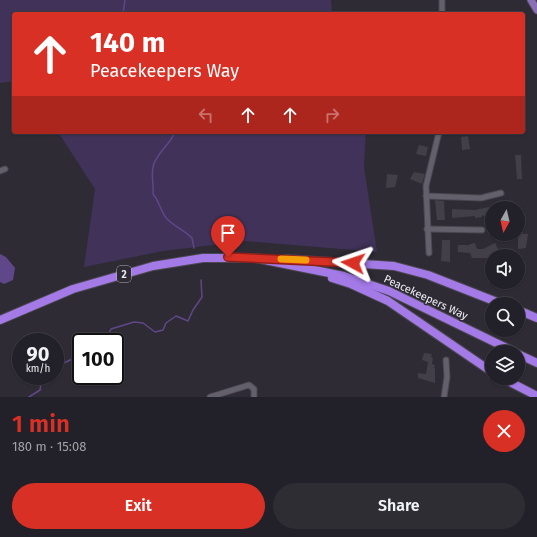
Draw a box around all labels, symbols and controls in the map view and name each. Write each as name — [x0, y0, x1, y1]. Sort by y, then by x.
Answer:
text: 140 m — [90, 26, 166, 59]
icon: ahead — [24, 28, 76, 80]
text: Peacekeepers Way — [90, 60, 239, 82]
icon: left — [195, 104, 217, 126]
icon: ahead — [237, 104, 259, 126]
icon: ahead — [279, 104, 301, 126]
icon: right — [321, 104, 343, 126]
north arrow — [485, 201, 525, 241]
map controls — [485, 201, 525, 385]
pin — [211, 216, 245, 257]
icon: arrive — [217, 222, 239, 244]
position arrow — [332, 242, 374, 284]
button: sound — [485, 249, 525, 289]
road number: 2 — [117, 266, 131, 282]
street label: Peacekeepers Way — [382, 272, 470, 323]
button: search — [485, 297, 525, 337]
speed limit sign: 100 — [72, 333, 124, 385]
text: 90 — [27, 342, 49, 366]
button: layers — [485, 345, 525, 385]
text: km/h — [26, 363, 50, 375]
text: 1 min — [12, 410, 70, 438]
button: close — [483, 410, 525, 452]
text: 180 m · 15:08 — [12, 439, 86, 454]
button: Exit — [12, 483, 265, 529]
button: Share — [273, 483, 525, 529]

